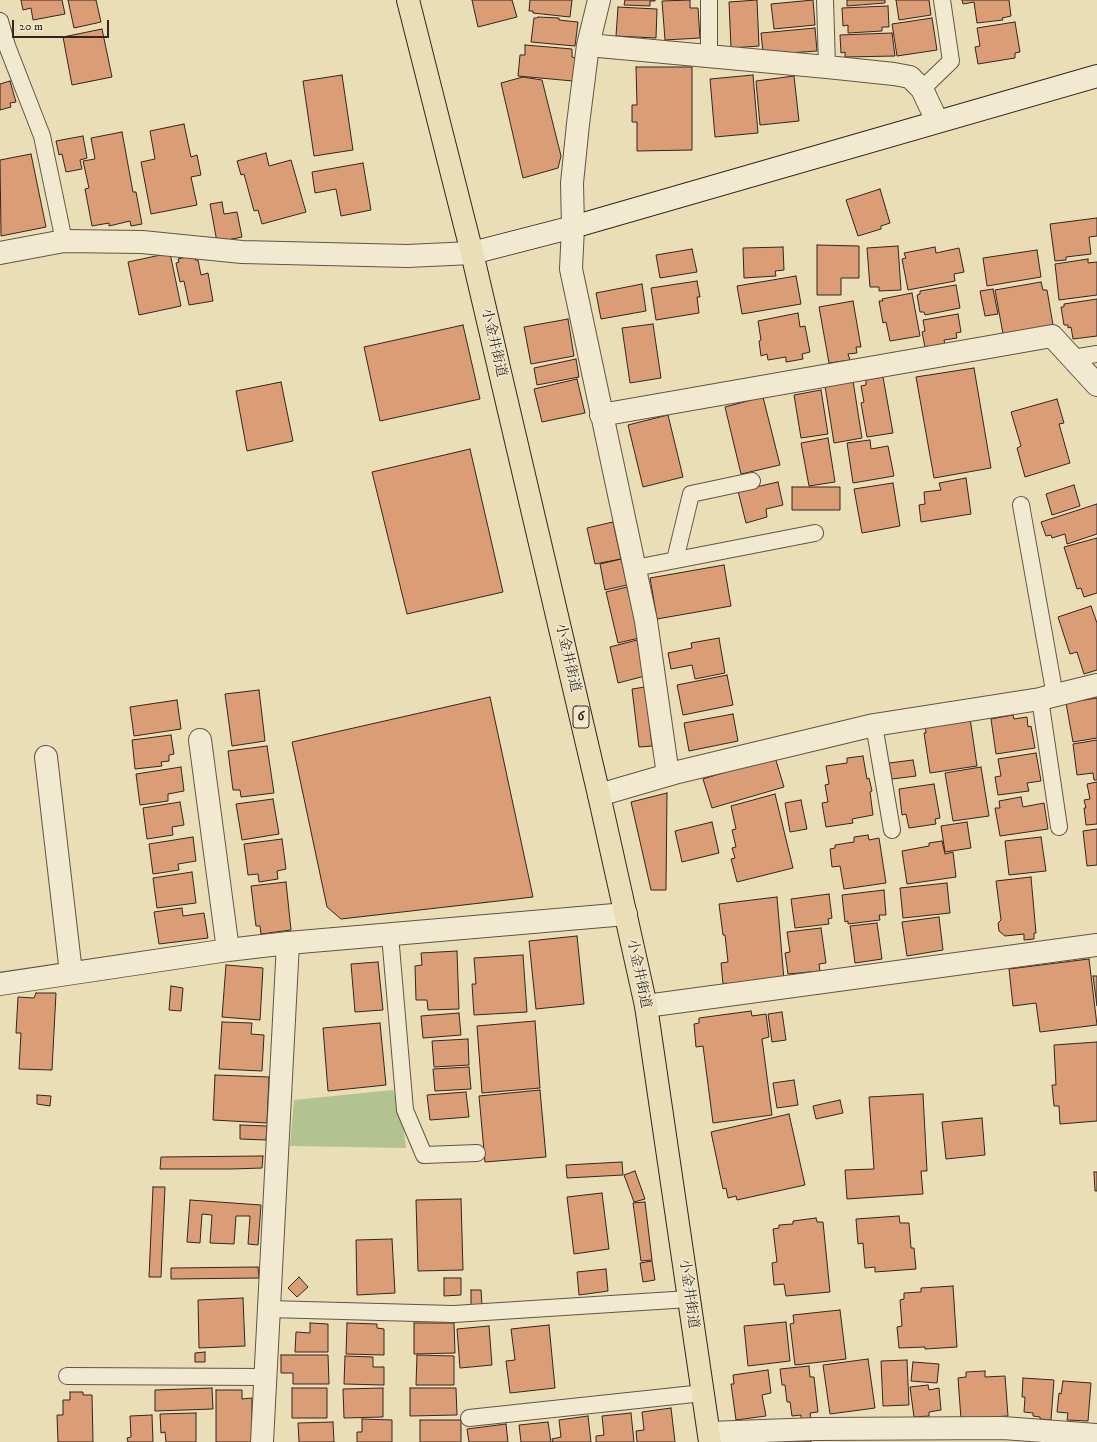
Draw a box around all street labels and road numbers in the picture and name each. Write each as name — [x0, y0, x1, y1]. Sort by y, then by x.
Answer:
street label: 小金井街道 — [477, 307, 509, 379]
street label: 小金井街道 — [551, 622, 583, 694]
road number: 6 — [573, 706, 589, 728]
street label: 小金井街道 — [623, 938, 653, 1010]
street label: 小金井街道 — [675, 1258, 701, 1330]

